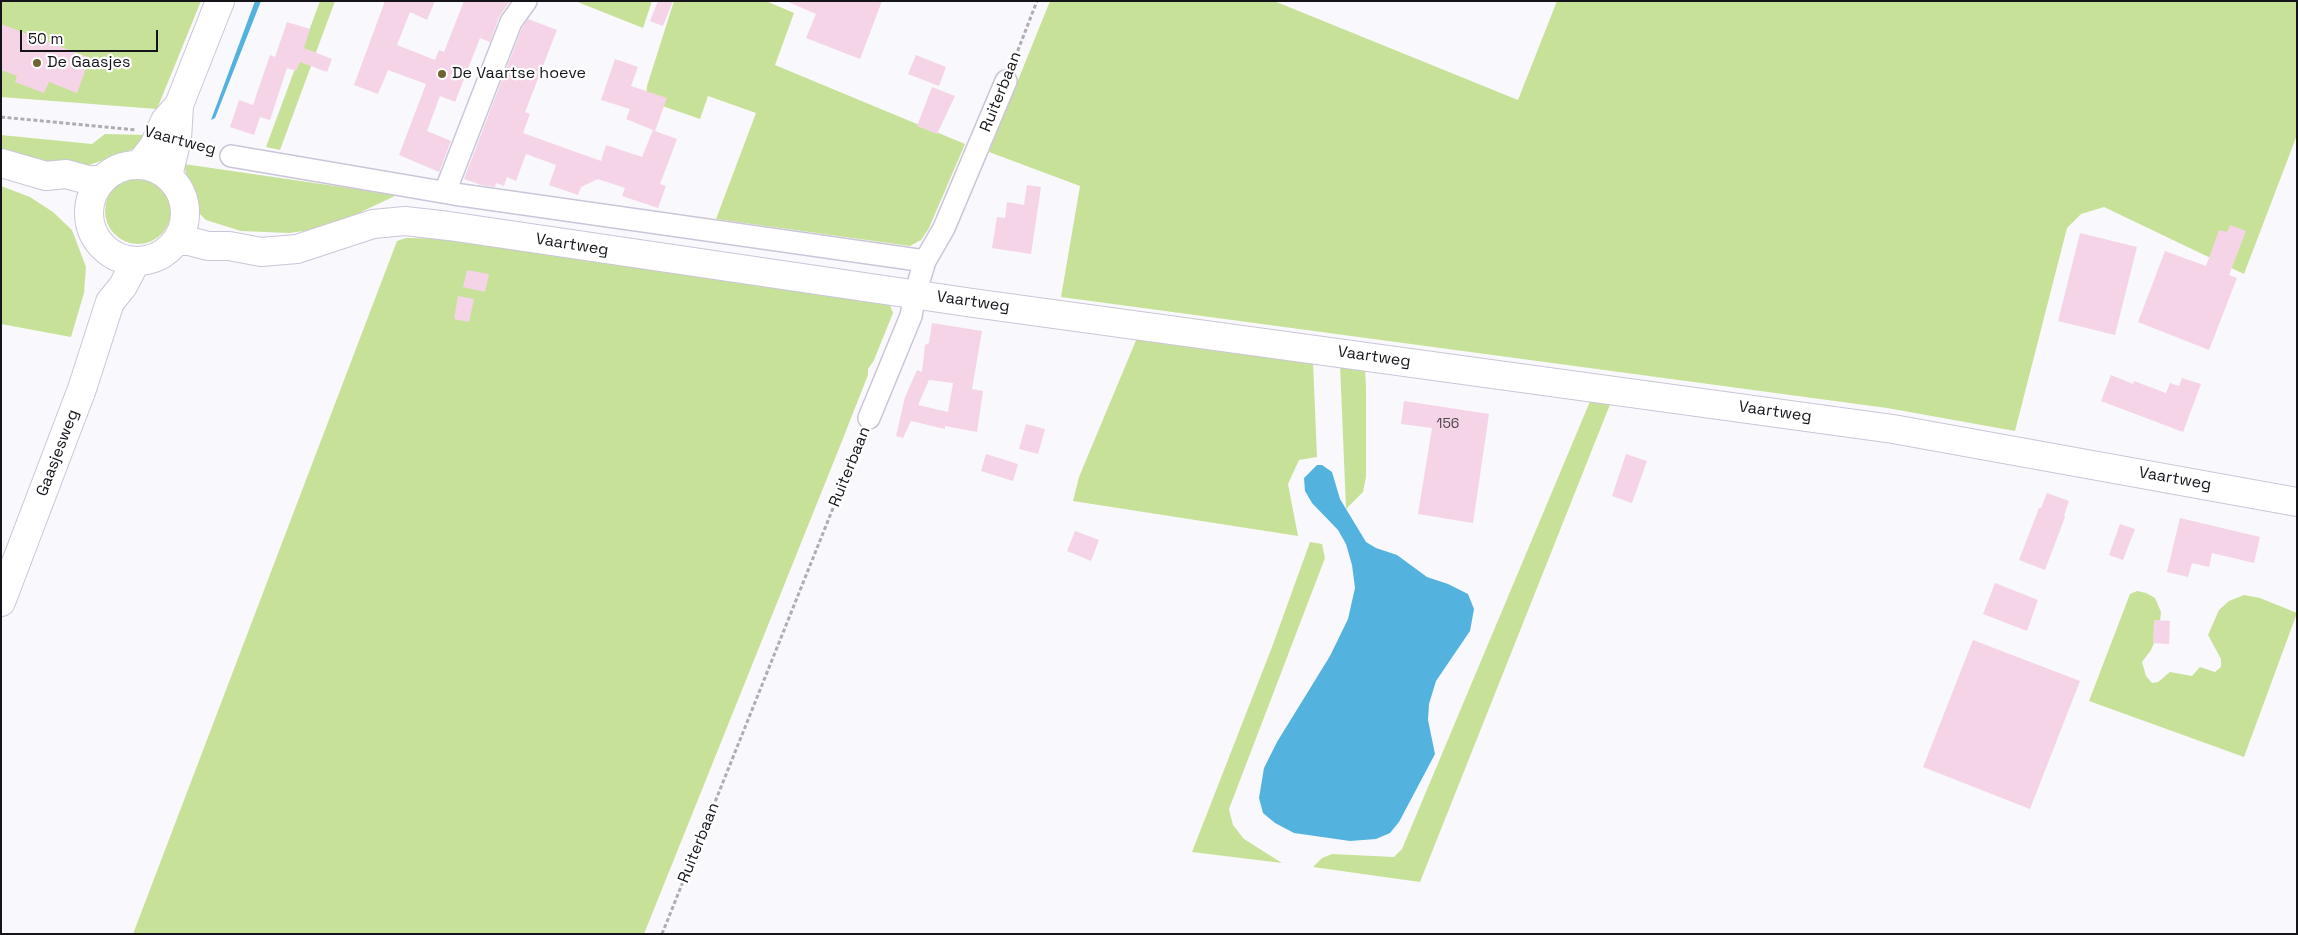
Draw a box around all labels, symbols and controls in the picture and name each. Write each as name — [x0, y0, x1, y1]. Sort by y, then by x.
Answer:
scale bar — [22, 20, 160, 52]
text: 50 m — [28, 29, 63, 48]
street label: Ruiterbaan — [976, 49, 1026, 135]
place label: De Gaasjes — [47, 53, 130, 73]
marker: De Gaasjes — [31, 57, 43, 69]
place label: De Vaartse hoeve — [452, 64, 586, 84]
marker: De Vaartse hoeve — [436, 68, 448, 80]
street label: Vaartweg — [142, 122, 218, 160]
street label: Vaartweg — [534, 230, 610, 260]
street label: Vaartweg — [935, 287, 1011, 317]
street label: Vaartweg — [1336, 342, 1412, 372]
street label: Vaartweg — [1737, 397, 1813, 427]
street label: Gaasjesweg — [33, 407, 83, 499]
house number: 156 — [1437, 416, 1459, 432]
street label: Ruiterbaan — [825, 424, 875, 510]
street label: Vaartweg — [2137, 463, 2213, 495]
street label: Ruiterbaan — [674, 800, 724, 886]

